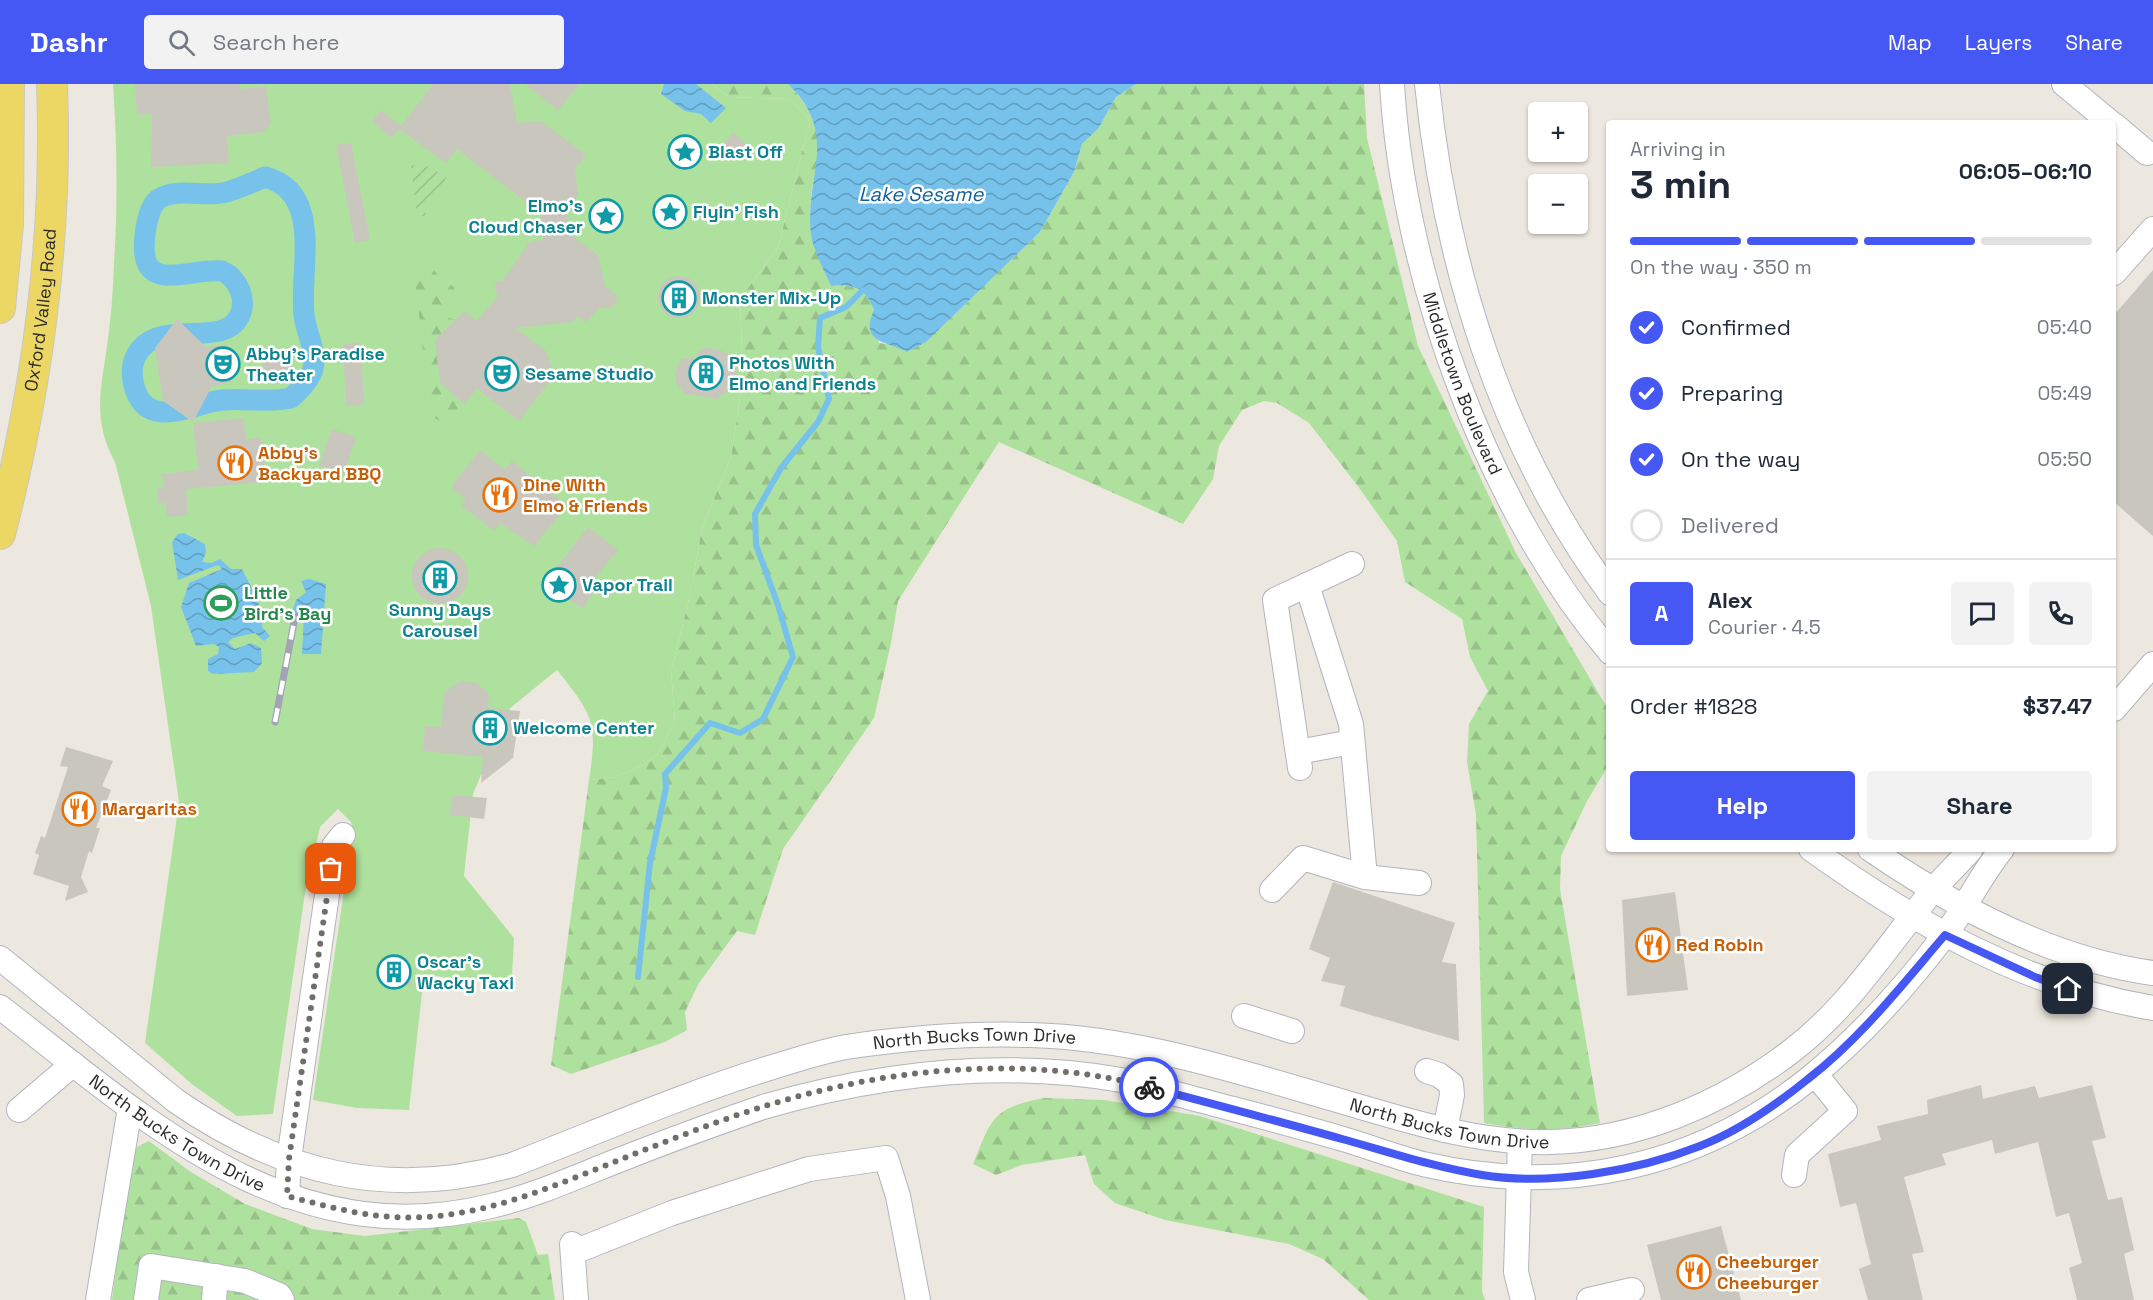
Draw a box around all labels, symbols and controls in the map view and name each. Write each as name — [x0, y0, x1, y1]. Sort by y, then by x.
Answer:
search box — [144, 15, 564, 69]
text: Dashr — [30, 24, 108, 60]
icon: search — [165, 26, 198, 59]
text: Search here — [213, 28, 340, 56]
text: Map — [1888, 29, 1932, 56]
text: Layers — [1965, 29, 2032, 56]
text: Share — [2065, 29, 2123, 56]
map controls — [1528, 102, 1588, 234]
button: + — [1528, 102, 1588, 162]
place icon: Blast Off — [667, 134, 703, 170]
text: Arriving in — [1630, 136, 1726, 162]
place label: Blast Off — [708, 140, 783, 163]
text: 06:05–06:10 — [1959, 157, 2092, 185]
text: 3 min — [1630, 160, 1731, 209]
button: − — [1528, 174, 1588, 234]
water label: Lake Sesame — [859, 181, 985, 207]
place label: Elmo's Cloud Chaser — [469, 194, 583, 238]
place icon: Flyin' Fish — [652, 194, 688, 230]
place icon: Elmo's Cloud Chaser — [588, 198, 624, 234]
place label: Flyin' Fish — [693, 200, 779, 223]
street label: Oxford Valley Road — [19, 228, 61, 393]
text: On the way · 350 m — [1630, 254, 1812, 280]
building icon: Monster Mix-Up — [661, 280, 697, 316]
place label: Monster Mix-Up — [702, 286, 841, 309]
street label: Middletown Boulevard — [1418, 289, 1508, 478]
icon: check — [1630, 311, 1663, 344]
text: Confirmed — [1681, 313, 1791, 341]
text: 05:40 — [2037, 314, 2092, 340]
place label: Abby's Paradise Theater — [246, 342, 385, 386]
theatre icon: Abby's Paradise Theater — [205, 346, 241, 382]
place label: Photos With Elmo and Friends — [729, 351, 876, 395]
building icon: Photos With Elmo and Friends — [688, 355, 724, 391]
theatre icon: Sesame Studio — [484, 356, 520, 392]
place label: Sesame Studio — [525, 362, 654, 385]
icon: check — [1630, 377, 1663, 410]
text: Preparing — [1681, 379, 1783, 407]
text: 05:49 — [2037, 380, 2092, 406]
place label: Abby's Backyard BBQ — [258, 441, 381, 485]
icon: check — [1630, 443, 1663, 476]
restaurant icon: Abby's Backyard BBQ — [217, 445, 253, 481]
text: On the way — [1681, 445, 1800, 473]
text: 05:50 — [2037, 446, 2092, 472]
place label: Dine With Elmo & Friends — [523, 473, 648, 517]
restaurant icon: Dine With Elmo & Friends — [482, 477, 518, 513]
text: Delivered — [1681, 511, 1779, 539]
building icon: Sunny Days Carousel — [422, 560, 458, 596]
place icon: Vapor Trail — [541, 567, 577, 603]
place label: Vapor Trail — [582, 573, 673, 596]
place label: Little Bird's Bay — [244, 581, 331, 625]
button: chat — [1951, 582, 2014, 645]
button: phone — [2029, 582, 2092, 645]
sports icon: Little Bird's Bay — [203, 585, 239, 621]
text: Alex — [1708, 586, 1753, 614]
place label: Sunny Days Carousel — [389, 598, 491, 642]
text: A — [1655, 599, 1668, 627]
text: Courier · 4.5 — [1708, 614, 1821, 640]
text: Order #1828 — [1630, 692, 1757, 720]
text: $37.47 — [2023, 692, 2092, 720]
building icon: Welcome Center — [472, 710, 508, 746]
place label: Welcome Center — [513, 716, 654, 739]
button: Help — [1630, 771, 1855, 840]
button: Share — [1867, 771, 2092, 840]
restaurant icon: Margaritas — [61, 791, 97, 827]
place label: Margaritas — [102, 797, 197, 820]
pin — [305, 843, 356, 894]
icon: bag — [314, 852, 347, 885]
restaurant icon: Red Robin — [1635, 927, 1671, 963]
place label: Red Robin — [1676, 933, 1764, 956]
place label: Oscar's Wacky Taxi — [417, 950, 514, 994]
building icon: Oscar's Wacky Taxi — [376, 954, 412, 990]
pin — [2042, 963, 2093, 1014]
icon: home — [2051, 972, 2084, 1005]
street label: North Bucks Town Drive — [871, 1023, 1077, 1054]
courier — [1119, 1057, 1179, 1117]
street label: North Bucks Town Drive — [85, 1069, 269, 1196]
icon: bike — [1133, 1071, 1166, 1104]
street label: North Bucks Town Drive — [1347, 1092, 1550, 1153]
place label: Cheeburger Cheeburger — [1717, 1250, 1819, 1294]
restaurant icon: Cheeburger Cheeburger — [1676, 1254, 1712, 1290]

